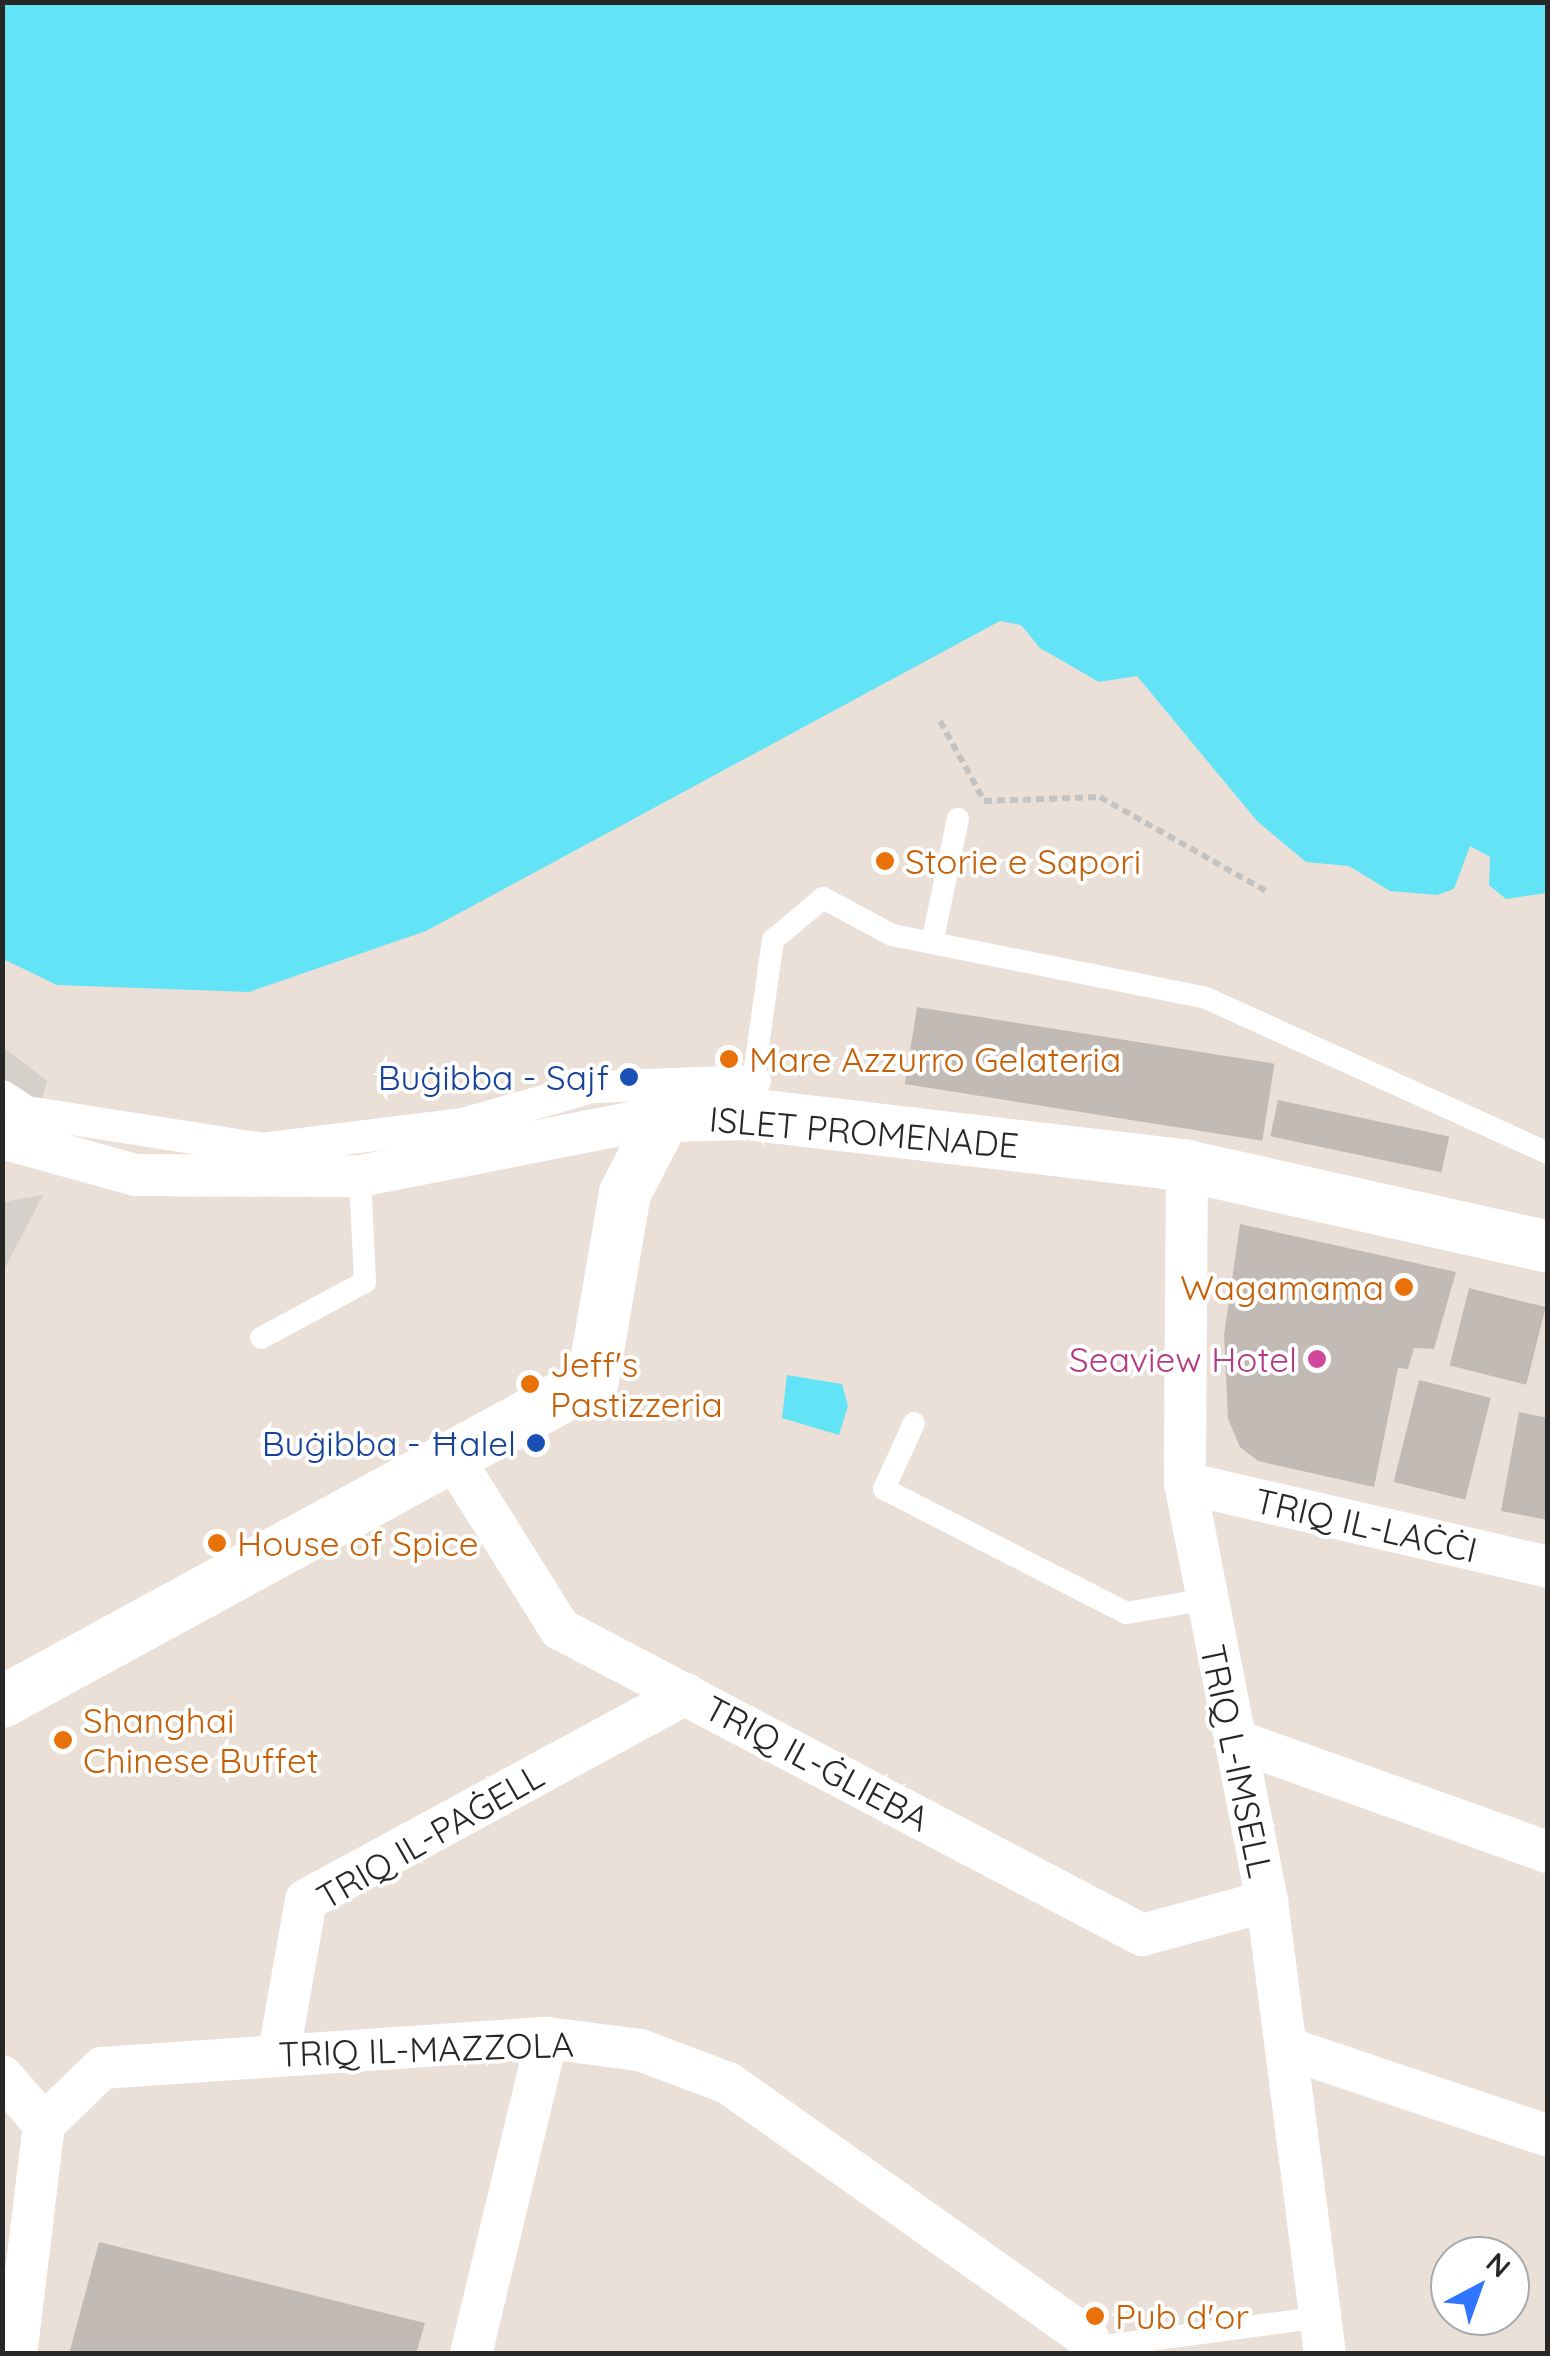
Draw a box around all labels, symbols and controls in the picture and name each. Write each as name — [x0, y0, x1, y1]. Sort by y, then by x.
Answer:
place label: Storie e Sapori — [905, 840, 1141, 882]
marker: Storie e Sapori — [874, 850, 896, 872]
place label: Mare Azzurro Gelateria — [749, 1038, 1121, 1080]
marker: Mare Azzurro Gelateria — [718, 1048, 740, 1070]
place label: Buġibba - Sajf — [378, 1056, 609, 1098]
marker: Buġibba - Sajf — [618, 1066, 640, 1088]
street label: ISLET PROMENADE — [708, 1098, 1020, 1166]
place label: Wagamama — [1180, 1266, 1384, 1308]
marker: Wagamama — [1393, 1276, 1415, 1298]
place label: Seaview Hotel — [1069, 1338, 1297, 1380]
place label: Jeff's Pastizzeria — [550, 1343, 723, 1425]
marker: Seaview Hotel — [1306, 1348, 1328, 1370]
marker: Jeff's Pastizzeria — [519, 1373, 541, 1395]
place label: Buġibba - Ħalel — [262, 1422, 516, 1464]
marker: Buġibba - Ħalel — [525, 1432, 547, 1454]
street label: TRIQ IL-LAĊĊI — [1251, 1479, 1481, 1571]
place label: House of Spice — [237, 1522, 479, 1564]
marker: House of Spice — [206, 1532, 228, 1554]
street label: TRIQ L-IMSELL — [1192, 1641, 1282, 1881]
street label: TRIQ IL-ĠLIEBA — [698, 1686, 936, 1840]
place label: Shanghai Chinese Buffet — [83, 1699, 319, 1781]
marker: Shanghai Chinese Buffet — [52, 1729, 74, 1751]
street label: TRIQ IL-PAĠELL — [309, 1754, 551, 1918]
street label: TRIQ IL-MAZZOLA — [278, 2023, 574, 2075]
north arrow — [1430, 2236, 1530, 2336]
text: N — [1479, 2245, 1518, 2284]
place label: Pub d'or — [1115, 2295, 1249, 2337]
marker: Pub d'or — [1084, 2305, 1106, 2327]

